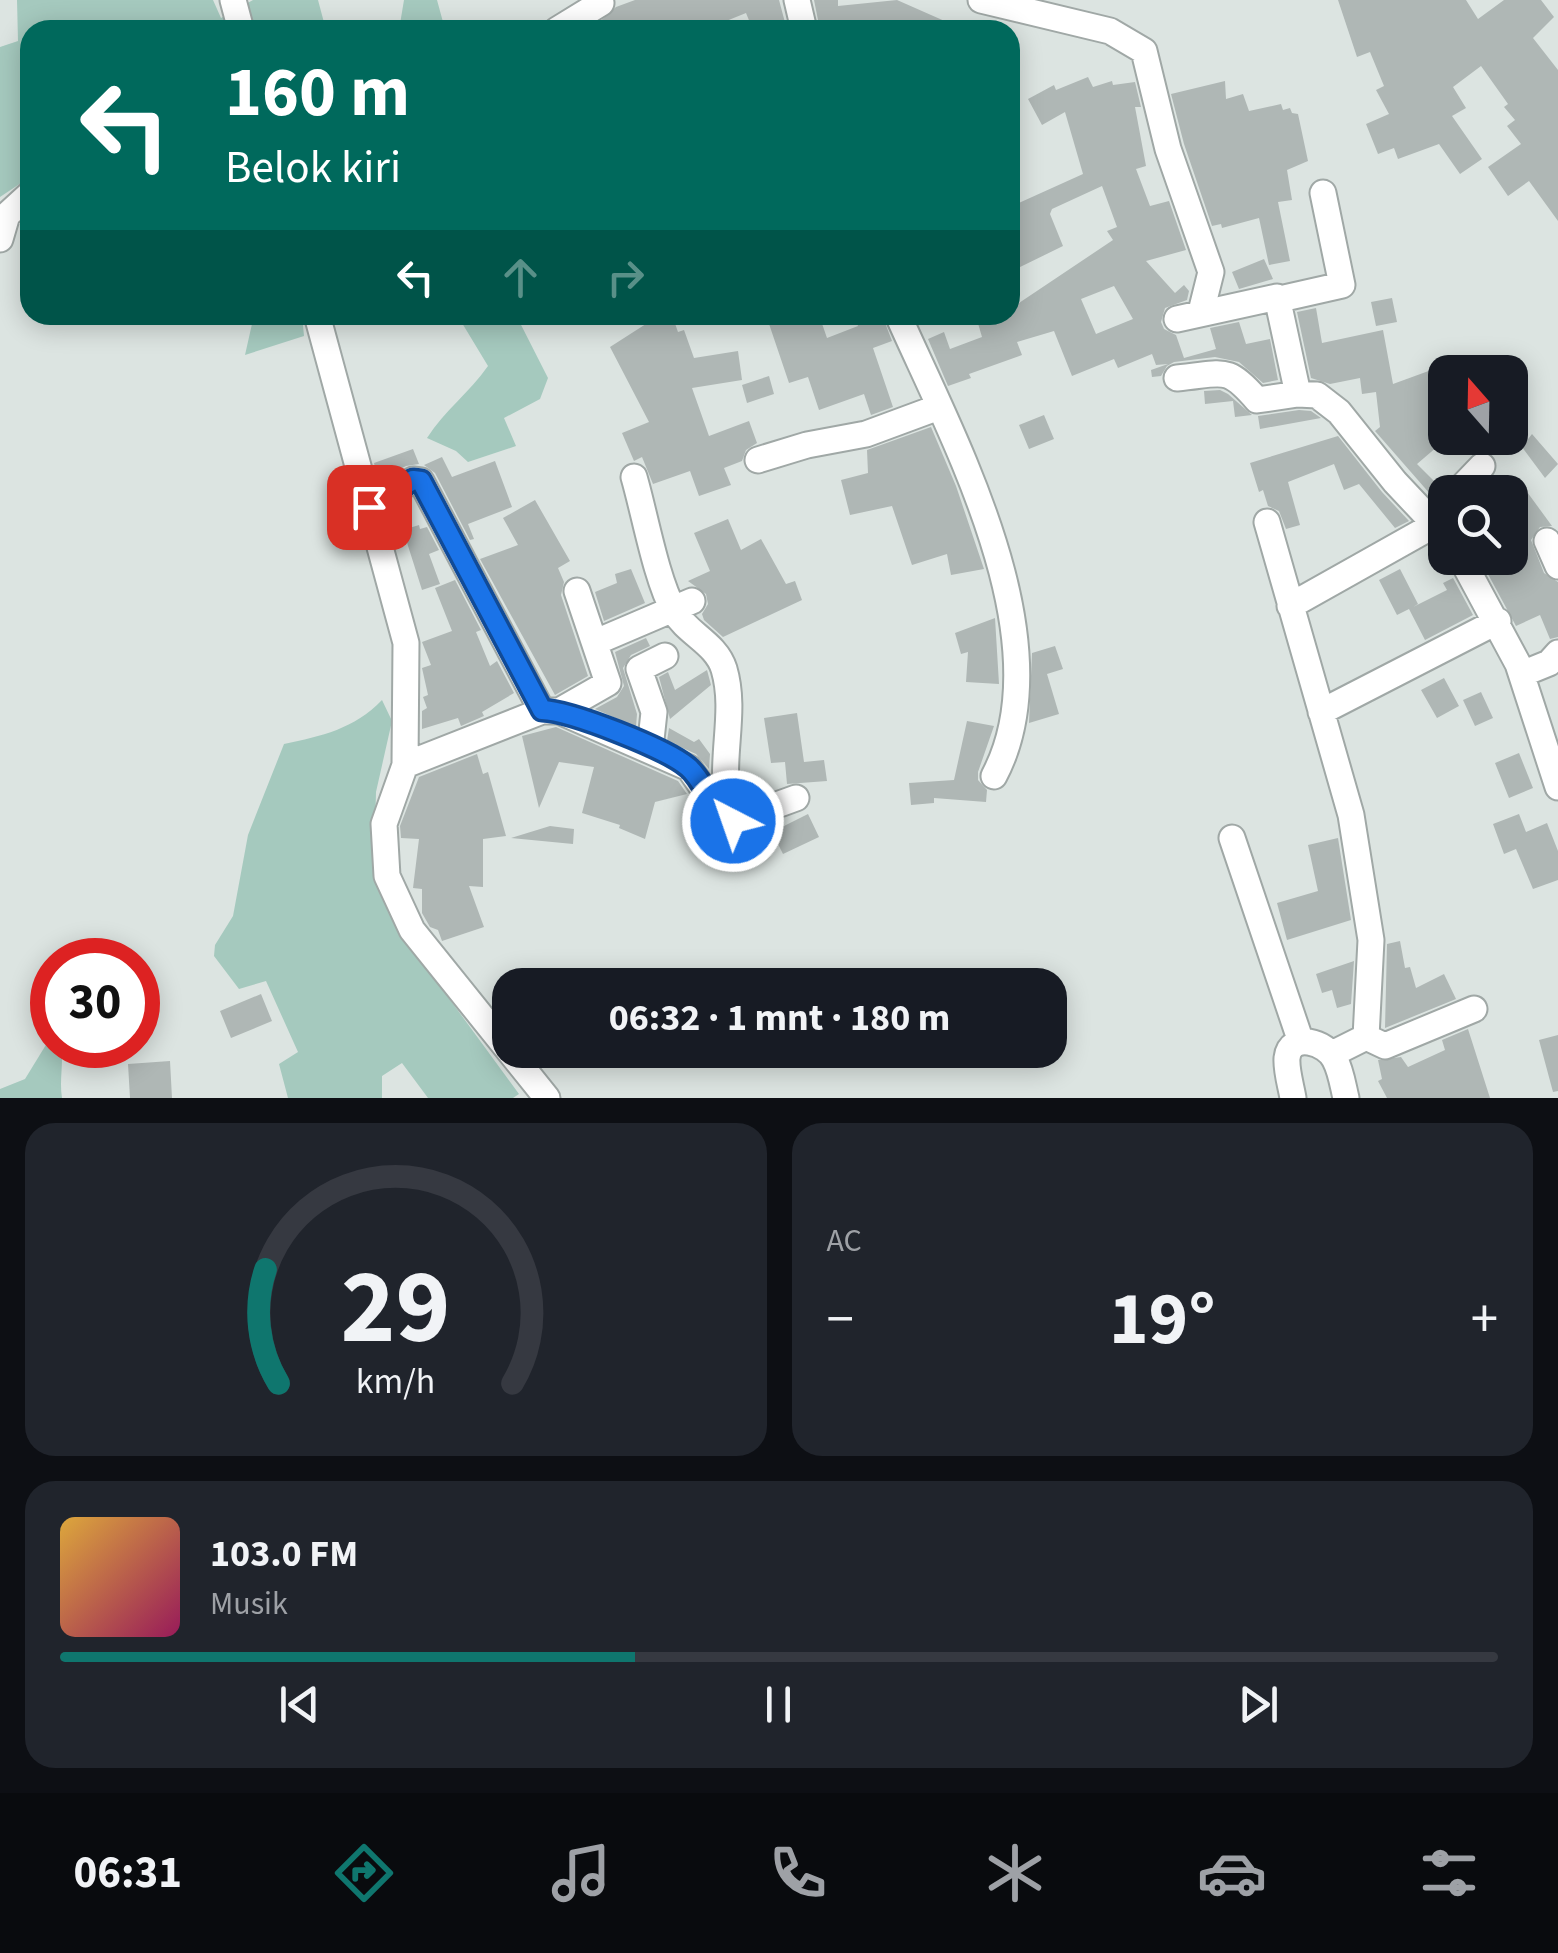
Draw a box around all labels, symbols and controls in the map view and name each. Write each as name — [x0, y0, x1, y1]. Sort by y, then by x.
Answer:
text: 160 m — [225, 43, 410, 143]
icon: left — [60, 60, 190, 190]
text: Belok kiri — [225, 136, 401, 200]
icon: left — [388, 250, 443, 305]
icon: ahead — [493, 250, 548, 305]
icon: right — [598, 250, 653, 305]
north arrow — [1428, 355, 1528, 455]
map controls — [1428, 355, 1528, 575]
pin — [327, 465, 412, 550]
button: search — [1428, 475, 1528, 575]
icon: arrive — [342, 480, 397, 535]
position arrow — [681, 769, 785, 873]
speed limit sign: 30 — [30, 938, 160, 1068]
text: 06:32 · 1 mnt · 180 m — [609, 991, 950, 1045]
text: AC — [827, 1218, 862, 1264]
text: 29 — [341, 1235, 451, 1383]
text: 19° — [1109, 1266, 1216, 1373]
text: − — [827, 1281, 854, 1359]
text: + — [1471, 1281, 1498, 1359]
text: km/h — [356, 1356, 435, 1407]
text: 103.0 FM — [210, 1527, 358, 1581]
text: Musik — [210, 1581, 288, 1627]
icon: previous — [272, 1677, 327, 1732]
icon: pause — [751, 1677, 806, 1732]
icon: next — [1231, 1677, 1286, 1732]
icon: directions — [329, 1838, 399, 1908]
icon: music — [546, 1838, 616, 1908]
icon: phone — [763, 1838, 833, 1908]
icon: climate — [980, 1838, 1050, 1908]
icon: car — [1197, 1838, 1267, 1908]
icon: filters — [1414, 1838, 1484, 1908]
text: 06:31 — [74, 1841, 182, 1905]

